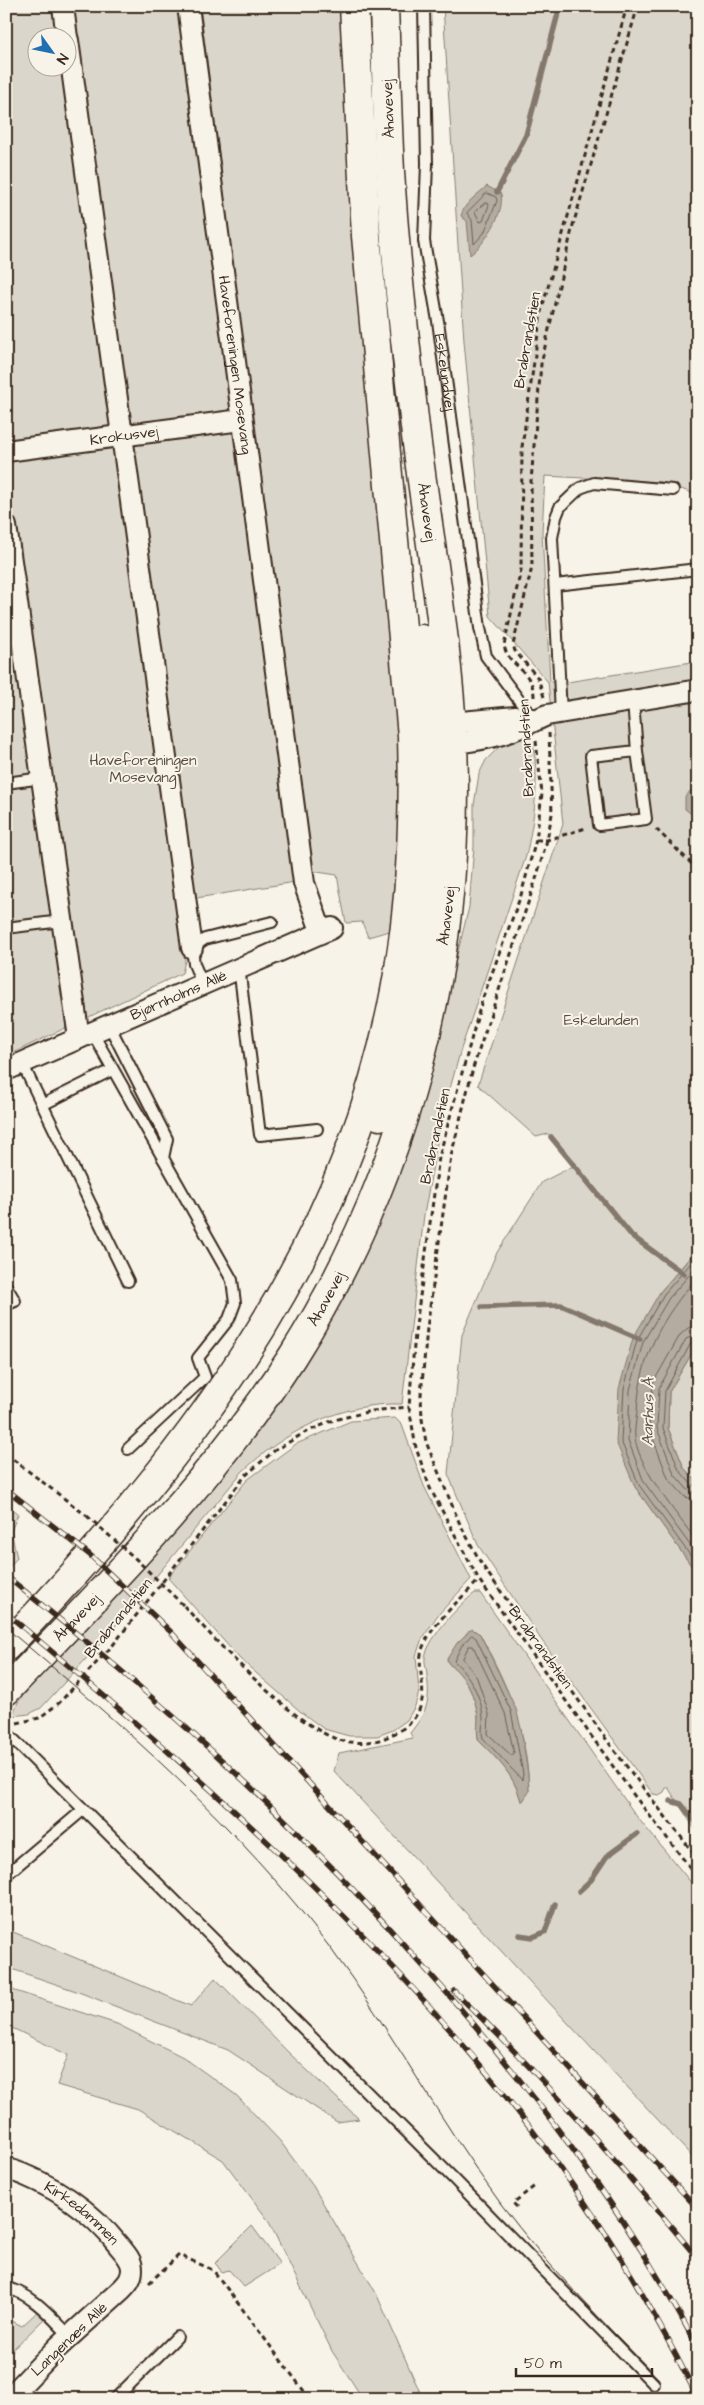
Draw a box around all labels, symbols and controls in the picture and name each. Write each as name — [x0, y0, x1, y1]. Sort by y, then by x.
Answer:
north arrow — [28, 28, 78, 78]
text: N — [51, 49, 73, 68]
street label: Åhavevej — [377, 79, 400, 139]
street label: Haveforeningen Mosevang — [213, 274, 257, 456]
street label: Brabrandstien — [509, 290, 546, 390]
street label: Eskelundvej — [429, 332, 460, 412]
street label: Krokusvej — [89, 421, 160, 451]
street label: Åhavevej — [412, 481, 441, 543]
street label: Brabrandstien — [513, 698, 540, 797]
park label: Haveforeningen Mosevang — [90, 750, 197, 789]
street label: Åhavevej — [433, 885, 461, 947]
street label: Bjørnholms Allé — [127, 965, 230, 1026]
park label: Eskelunden — [564, 1010, 639, 1031]
street label: Brabrandstien — [415, 1086, 456, 1186]
street label: Åhavevej — [303, 1268, 350, 1330]
water label: Aarhus Å — [636, 1376, 660, 1446]
street label: Brabrandstien — [80, 1573, 158, 1663]
street label: Åhavevej — [49, 1589, 105, 1646]
street label: Brabrandstien — [503, 1602, 578, 1693]
street label: Kirkedammen — [40, 2176, 124, 2250]
street label: Langenæs Allé — [27, 2298, 113, 2382]
scale bar — [516, 2345, 653, 2377]
text: 50 m — [524, 2353, 562, 2374]

